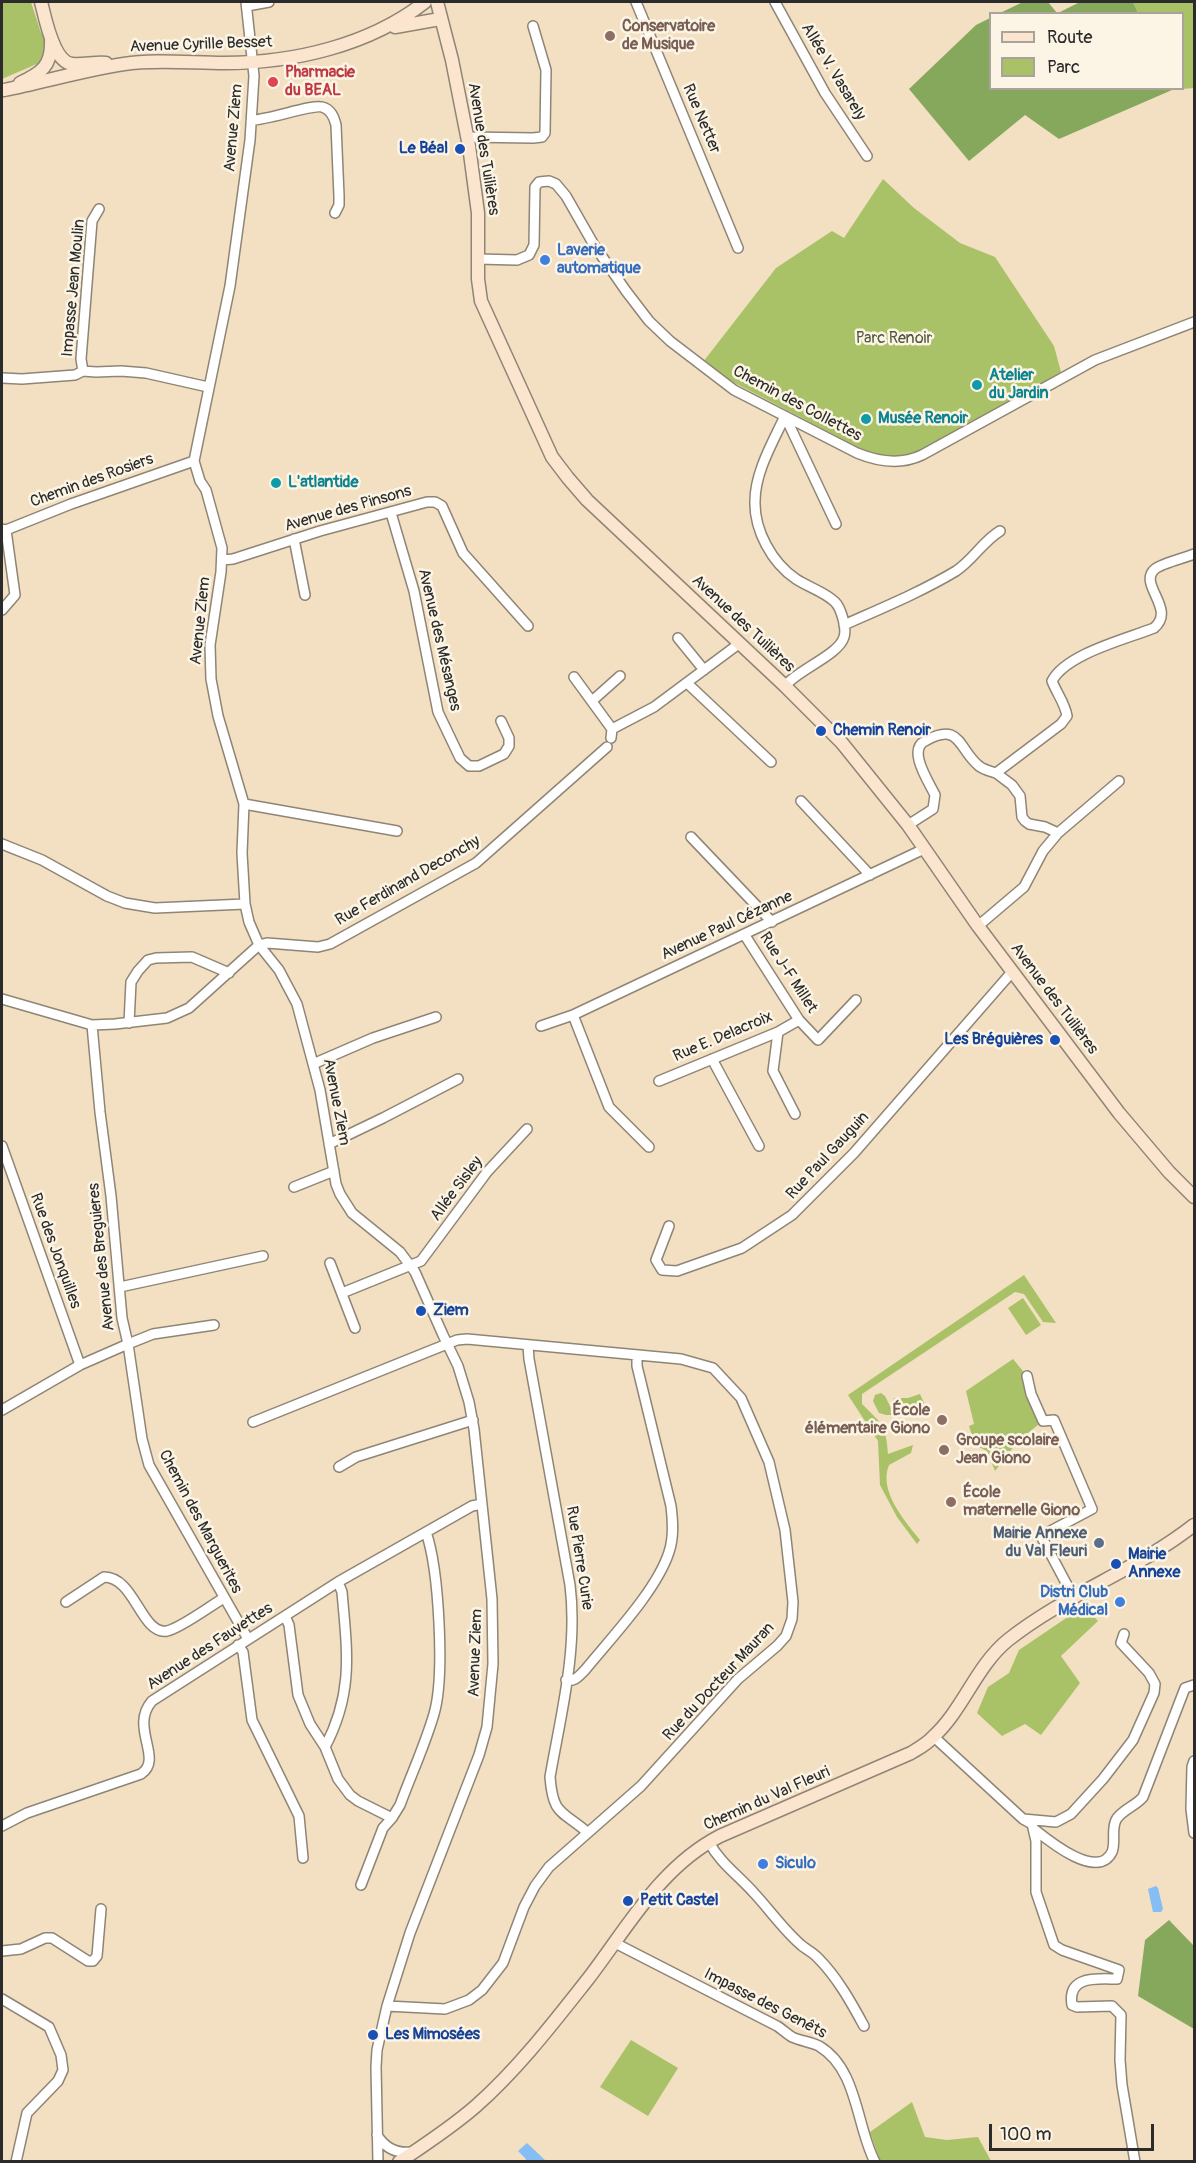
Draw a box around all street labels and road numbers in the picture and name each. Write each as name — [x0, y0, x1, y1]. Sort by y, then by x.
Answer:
street label: Allée V. Vasarely — [797, 20, 869, 124]
street label: Avenue Cyrille Besset — [129, 33, 273, 57]
street label: Avenue des Tuilières — [463, 81, 503, 217]
street label: Rue Netter — [678, 81, 724, 157]
street label: Avenue Ziem — [221, 83, 247, 173]
street label: Impasse Jean Moulin — [58, 218, 90, 358]
street label: Chemin des Collettes — [729, 362, 865, 446]
street label: Chemin des Rosiers — [28, 450, 156, 512]
street label: Avenue des Pinsons — [282, 482, 414, 536]
street label: Avenue des Mésanges — [413, 567, 465, 713]
street label: Avenue des Tuilières — [687, 571, 799, 677]
street label: Avenue Ziem — [187, 576, 215, 666]
street label: Rue Ferdinand Deconchy — [332, 832, 484, 930]
street label: Avenue Paul Cézanne — [658, 887, 796, 965]
street label: Rue J-F Millet — [755, 929, 821, 1017]
street label: Avenue des Tuilières — [1006, 940, 1102, 1058]
street label: Rue E. Delacroix — [670, 1007, 776, 1067]
street label: Avenue Ziem — [318, 1057, 354, 1147]
street label: Rue Paul Gauguin — [782, 1108, 874, 1204]
street label: Allée Sisley — [427, 1153, 487, 1225]
street label: Avenue des Breguieres — [85, 1182, 119, 1332]
street label: Rue des Jonquilles — [25, 1191, 85, 1311]
street label: Chemin des Marguerites — [154, 1447, 246, 1597]
street label: Rue Pierre Curie — [561, 1505, 597, 1611]
street label: Avenue des Fauvettes — [144, 1599, 276, 1695]
street label: Avenue Ziem — [465, 1609, 487, 1697]
street label: Rue du Docteur Mauran — [659, 1619, 779, 1745]
street label: Chemin du Val Fleuri — [701, 1763, 833, 1835]
street label: Impasse des Genêts — [700, 1965, 830, 2043]

